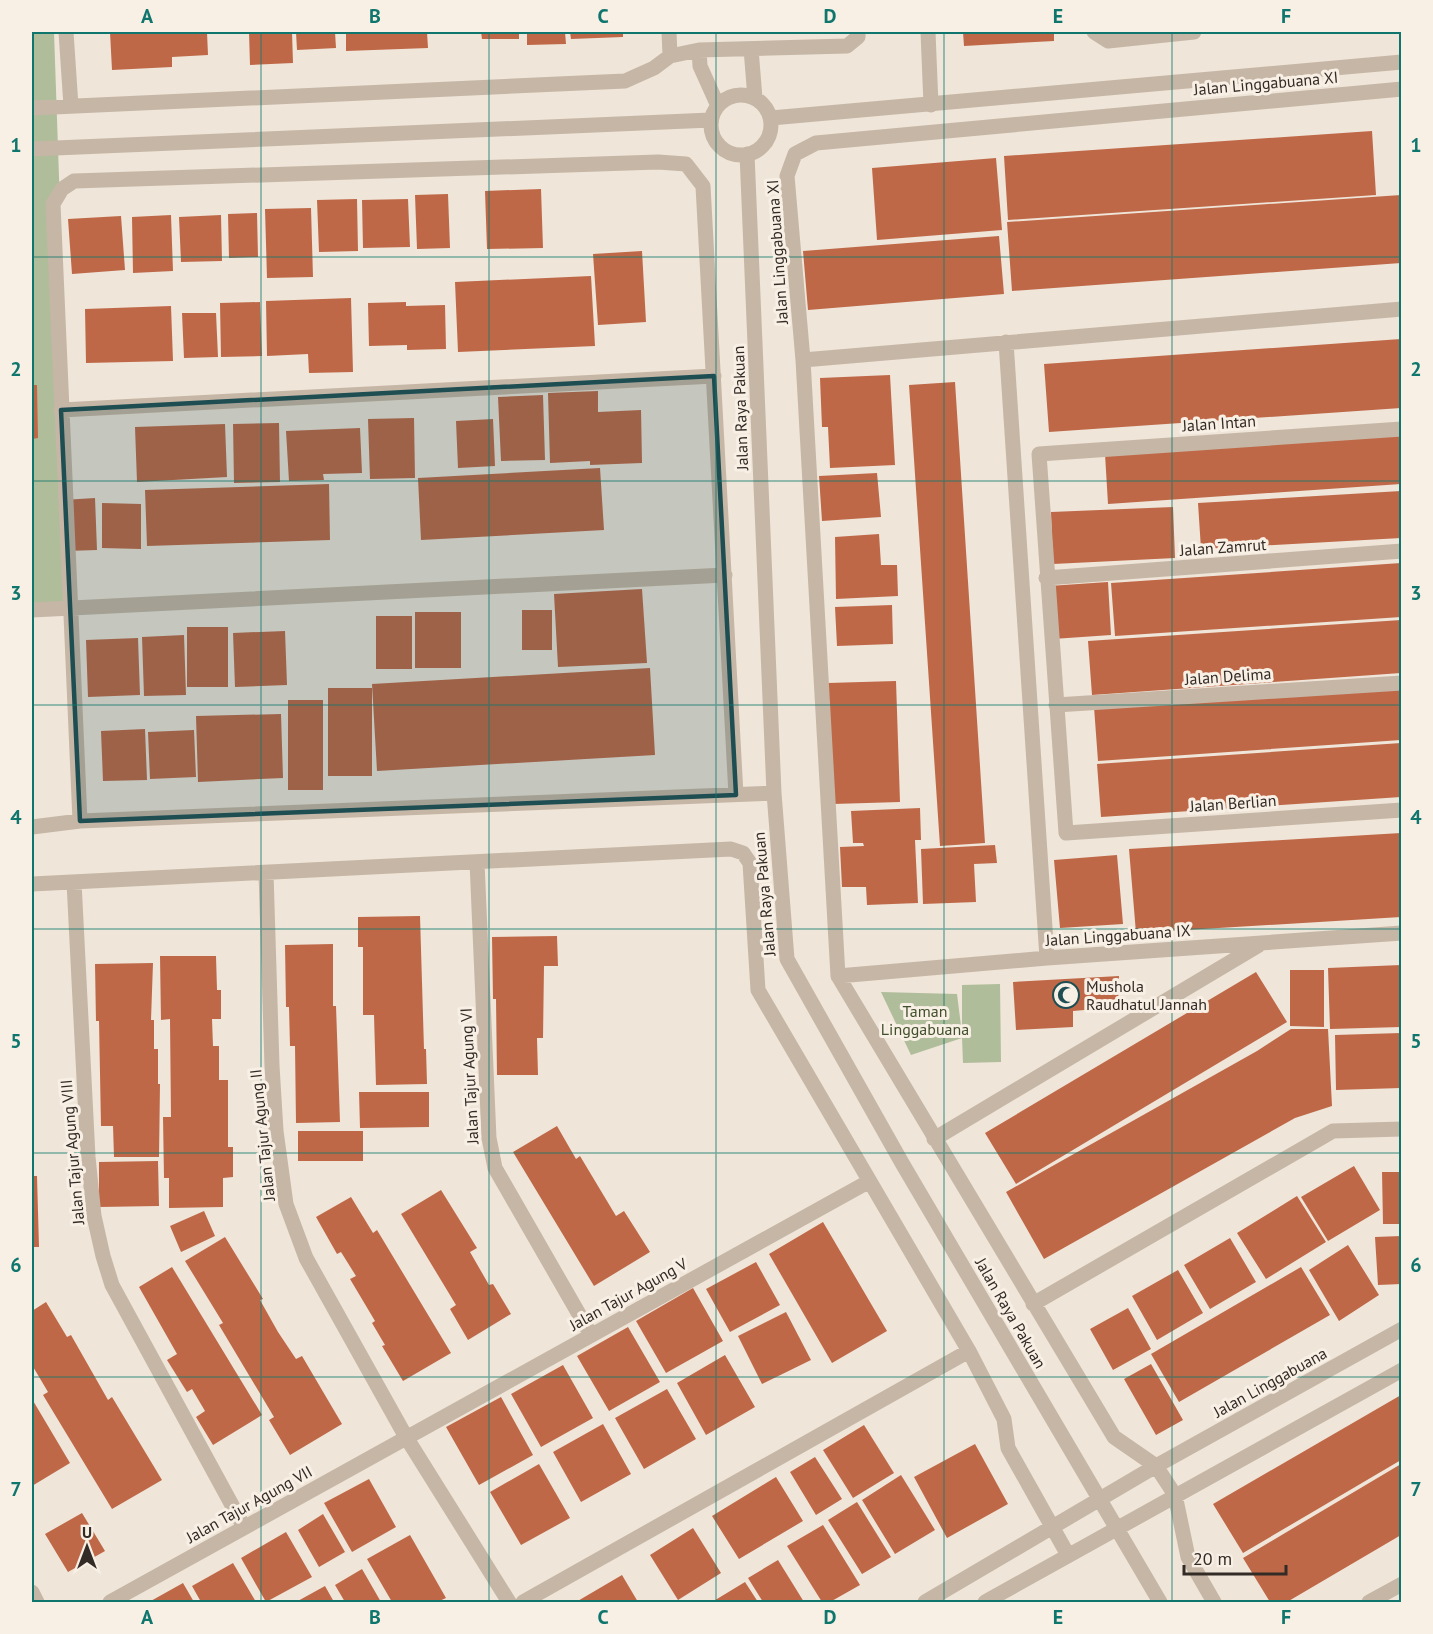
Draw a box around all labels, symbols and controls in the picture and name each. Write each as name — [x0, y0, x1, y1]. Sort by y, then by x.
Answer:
text: A — [141, 3, 154, 29]
text: B — [369, 3, 381, 29]
text: C — [597, 3, 609, 29]
text: D — [824, 3, 837, 29]
text: E — [1053, 3, 1063, 29]
text: F — [1281, 3, 1291, 29]
street label: Jalan Linggabuana XI — [1192, 67, 1339, 99]
text: 1 — [10, 132, 22, 158]
text: 1 — [1410, 132, 1422, 158]
street label: Jalan Linggabuana XI — [762, 179, 792, 326]
street label: Jalan Raya Pakuan — [728, 345, 752, 472]
text: 2 — [10, 356, 22, 382]
text: 2 — [1410, 356, 1422, 382]
street label: Jalan Intan — [1181, 410, 1256, 436]
street label: Jalan Zamrut — [1178, 534, 1267, 560]
text: 3 — [10, 580, 22, 606]
text: 3 — [1410, 580, 1422, 606]
street label: Jalan Delima — [1183, 663, 1272, 689]
street label: Jalan Berlian — [1188, 790, 1277, 816]
text: 4 — [10, 804, 22, 830]
text: 4 — [1410, 804, 1422, 830]
street label: Jalan Raya Pakuan — [749, 831, 779, 958]
street label: Jalan Linggabuana IX — [1044, 920, 1191, 950]
place label: Mushola Raudhatul Jannah — [1086, 976, 1207, 1014]
mosque icon: Mushola Raudhatul Jannah — [1051, 980, 1081, 1010]
park label: Taman Linggabuana — [881, 1001, 969, 1039]
street label: Jalan Tajur Agung VI — [455, 1007, 483, 1146]
text: 5 — [10, 1028, 22, 1054]
text: 5 — [1410, 1028, 1422, 1054]
street label: Jalan Tajur Agung II — [245, 1068, 279, 1203]
street label: Jalan Tajur Agung VIII — [56, 1079, 88, 1226]
text: 6 — [10, 1252, 22, 1278]
text: 6 — [1410, 1252, 1422, 1278]
street label: Jalan Tajur Agung V — [565, 1253, 691, 1335]
street label: Jalan Raya Pakuan — [971, 1253, 1051, 1372]
street label: Jalan Linggabuana — [1209, 1343, 1330, 1422]
street label: Jalan Tajur Agung VII — [182, 1461, 315, 1547]
text: 7 — [10, 1476, 22, 1502]
text: 7 — [1410, 1476, 1422, 1502]
north arrow — [57, 1517, 117, 1577]
text: U — [82, 1522, 92, 1542]
scale bar — [1184, 1538, 1286, 1576]
text: 20 m — [1193, 1547, 1232, 1570]
text: A — [141, 1604, 154, 1630]
text: B — [369, 1604, 381, 1630]
text: C — [597, 1604, 609, 1630]
text: D — [824, 1604, 837, 1630]
text: E — [1053, 1604, 1063, 1630]
text: F — [1281, 1604, 1291, 1630]

